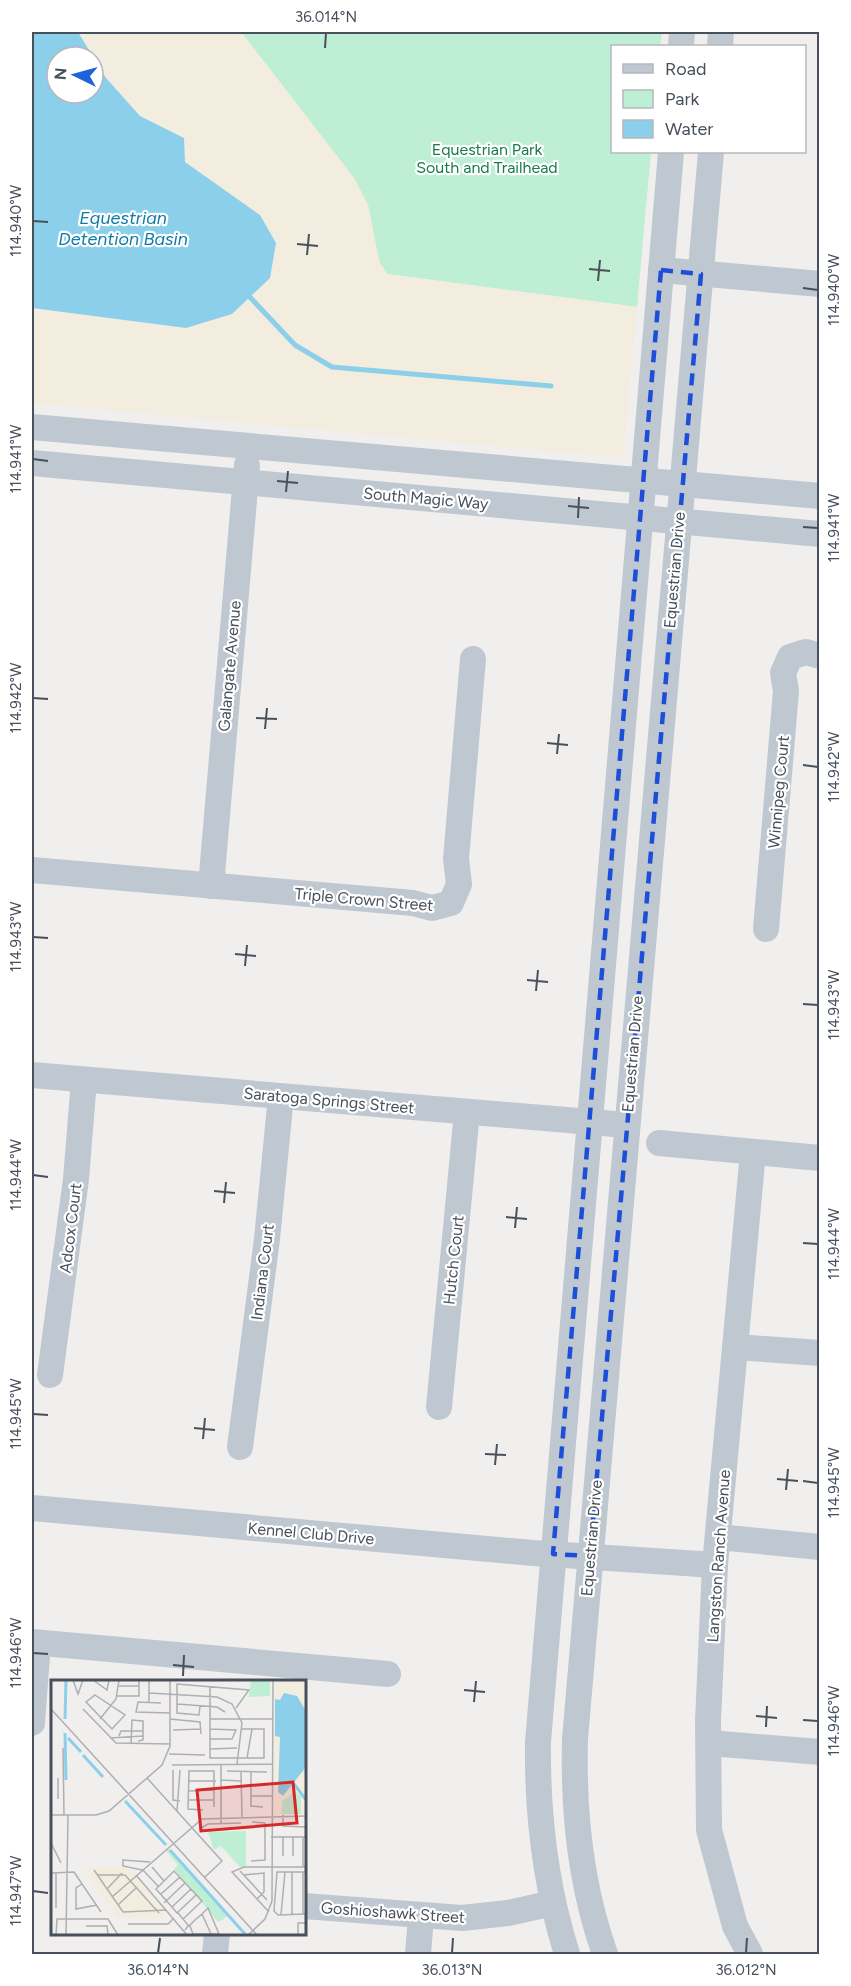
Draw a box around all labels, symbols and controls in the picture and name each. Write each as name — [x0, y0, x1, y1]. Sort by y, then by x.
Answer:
text: 36.014°N — [295, 8, 357, 26]
north arrow — [45, 45, 105, 105]
legend — [611, 45, 806, 153]
text: Road — [665, 58, 706, 80]
text: N — [51, 67, 71, 81]
text: Park — [665, 88, 700, 110]
text: Water — [665, 118, 713, 140]
park label: Equestrian Park South and Trailhead — [416, 140, 558, 177]
text: 114.940°W — [7, 184, 25, 257]
water label: Equestrian Detention Basin — [58, 207, 188, 250]
text: 114.940°W — [825, 253, 843, 326]
text: 114.941°W — [7, 424, 25, 493]
street label: South Magic Way — [363, 484, 490, 513]
text: 114.941°W — [825, 493, 843, 562]
street label: Equestrian Drive — [660, 511, 689, 629]
street label: Galangate Avenue — [214, 600, 245, 732]
text: 114.942°W — [7, 662, 25, 733]
text: 114.942°W — [825, 731, 843, 802]
street label: Winnipeg Court — [764, 735, 793, 849]
street label: Triple Crown Street — [294, 884, 434, 915]
text: 114.943°W — [7, 901, 25, 972]
text: 114.943°W — [825, 969, 843, 1040]
street label: Equestrian Drive — [618, 995, 647, 1113]
street label: Saratoga Springs Street — [243, 1084, 415, 1117]
text: 114.944°W — [7, 1138, 25, 1211]
street label: Adcox Court — [56, 1182, 85, 1274]
text: 114.944°W — [825, 1207, 843, 1280]
street label: Hutch Court — [439, 1214, 468, 1306]
street label: Indiana Court — [247, 1223, 278, 1321]
text: 114.945°W — [7, 1378, 25, 1450]
text: 114.945°W — [825, 1447, 843, 1519]
street label: Langston Ranch Avenue — [703, 1469, 734, 1643]
street label: Equestrian Drive — [577, 1479, 606, 1597]
street label: Kennel Club Drive — [247, 1519, 375, 1549]
text: 114.946°W — [7, 1617, 25, 1689]
inset map — [51, 1680, 306, 1935]
text: 114.946°W — [825, 1685, 843, 1757]
text: 114.947°W — [7, 1855, 25, 1926]
street label: Goshioshawk Street — [320, 1898, 466, 1927]
text: 36.014°N — [127, 1961, 189, 1979]
text: 36.013°N — [422, 1961, 482, 1979]
text: 36.012°N — [715, 1961, 777, 1979]

